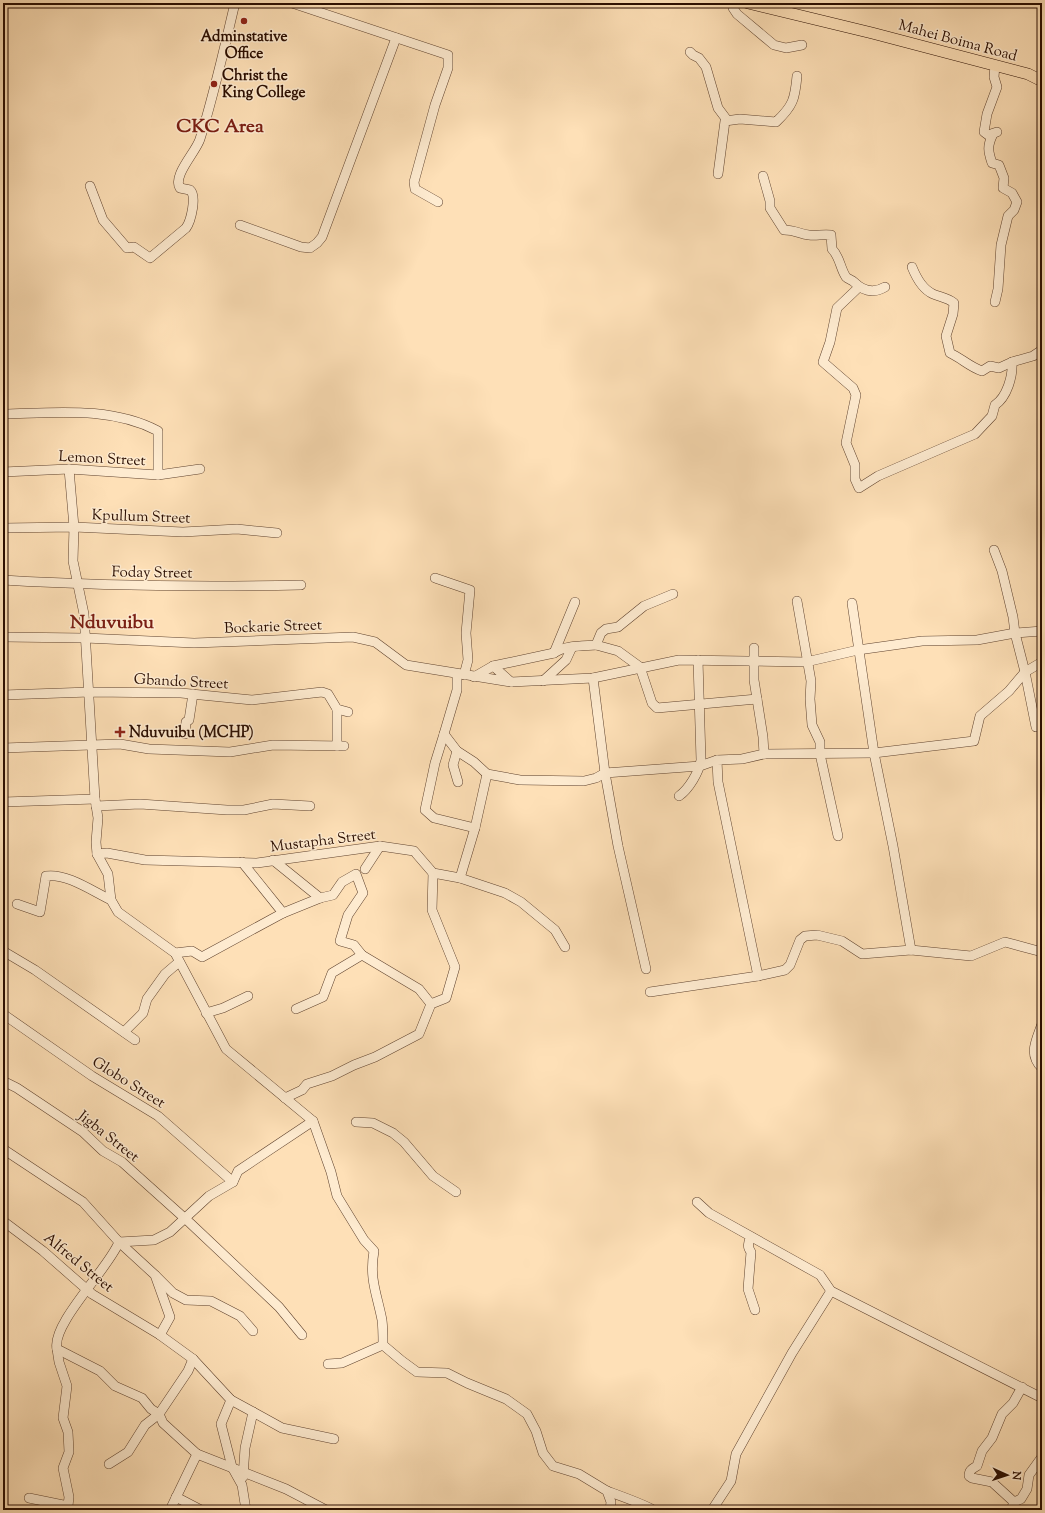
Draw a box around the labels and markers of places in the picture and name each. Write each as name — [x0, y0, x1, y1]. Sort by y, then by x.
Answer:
marker: Adminstative Office — [239, 16, 249, 26]
place label: Adminstative Office — [201, 27, 287, 65]
place label: Christ the King College — [222, 66, 306, 104]
marker: Christ the King College — [209, 79, 219, 89]
place label: Nduvuibu (MCHP) — [129, 723, 254, 744]
marker: Nduvuibu (MCHP) — [114, 726, 126, 738]

